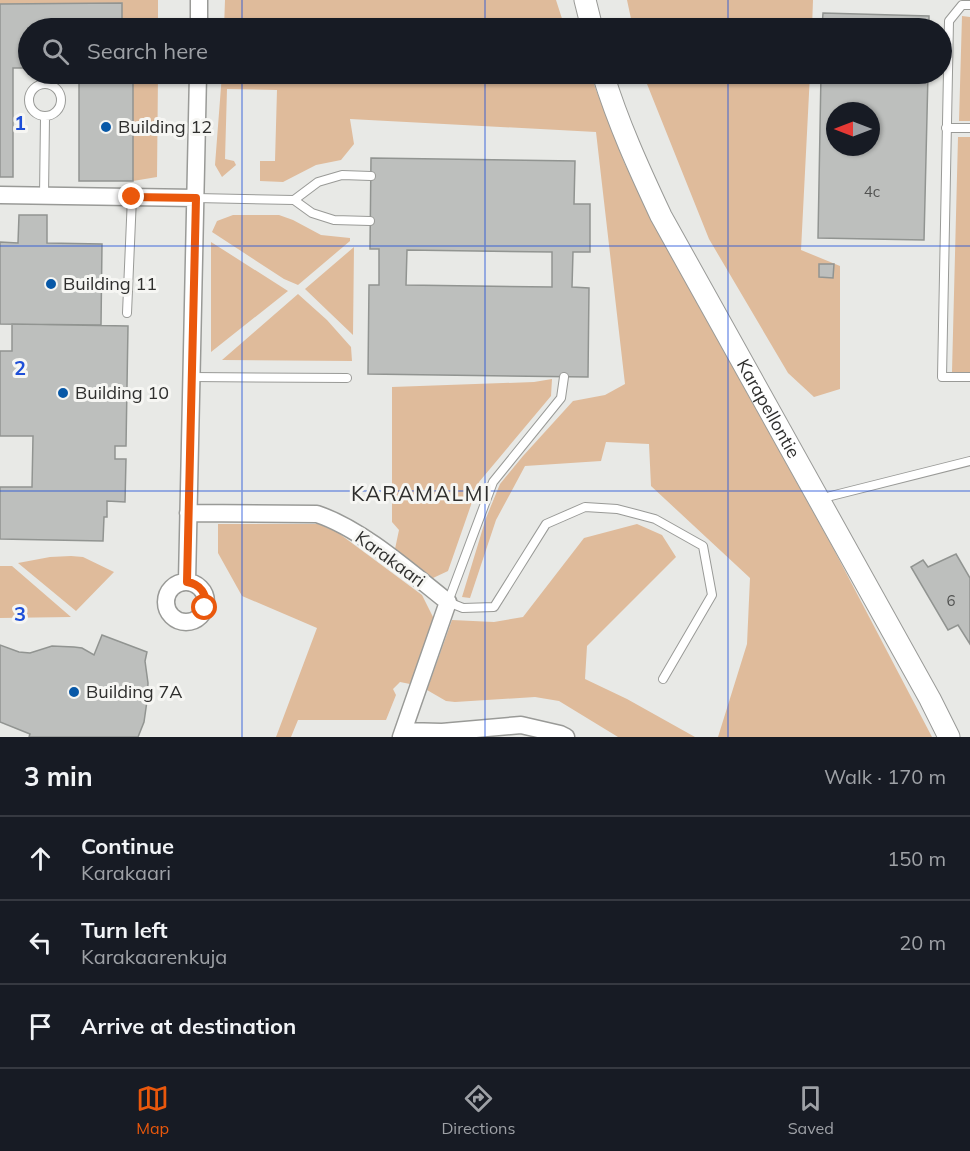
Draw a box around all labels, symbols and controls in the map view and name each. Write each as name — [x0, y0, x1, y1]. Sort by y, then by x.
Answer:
search box — [18, 18, 952, 84]
icon: search — [39, 35, 72, 68]
text: Search here — [87, 37, 208, 65]
north arrow — [826, 102, 880, 156]
text: 1 — [14, 110, 26, 135]
place label: Building 12 — [118, 115, 212, 138]
marker: Building 12 — [99, 120, 113, 134]
house number: 4c — [864, 182, 880, 201]
route end — [118, 183, 144, 209]
place label: Building 11 — [63, 272, 157, 295]
marker: Building 11 — [44, 277, 58, 291]
text: 2 — [14, 355, 26, 380]
street label: Karapellontie — [732, 355, 806, 462]
place label: Building 10 — [75, 381, 169, 404]
marker: Building 10 — [56, 386, 70, 400]
district label: KARAMALMI — [351, 480, 491, 506]
street label: Karakaari — [351, 525, 430, 592]
house number: 6 — [946, 591, 956, 610]
route start — [191, 594, 217, 620]
text: 3 — [14, 601, 26, 626]
place label: Building 7A — [86, 680, 182, 703]
marker: Building 7A — [67, 685, 81, 699]
text: 3 min — [24, 760, 93, 793]
text: Walk · 170 m — [824, 764, 946, 789]
text: Continue — [81, 832, 174, 860]
icon: ahead — [24, 842, 57, 875]
text: 150 m — [887, 846, 946, 871]
text: Karakaari — [81, 860, 171, 885]
text: Turn left — [81, 916, 168, 944]
icon: left — [24, 926, 57, 959]
text: 20 m — [899, 930, 946, 955]
text: Karakaarenkuja — [81, 944, 227, 969]
icon: arrive — [24, 1010, 57, 1043]
text: Arrive at destination — [81, 1012, 296, 1040]
tab: Map — [136, 1082, 169, 1138]
tab: Directions — [441, 1082, 515, 1138]
tab: Saved — [788, 1082, 834, 1138]

